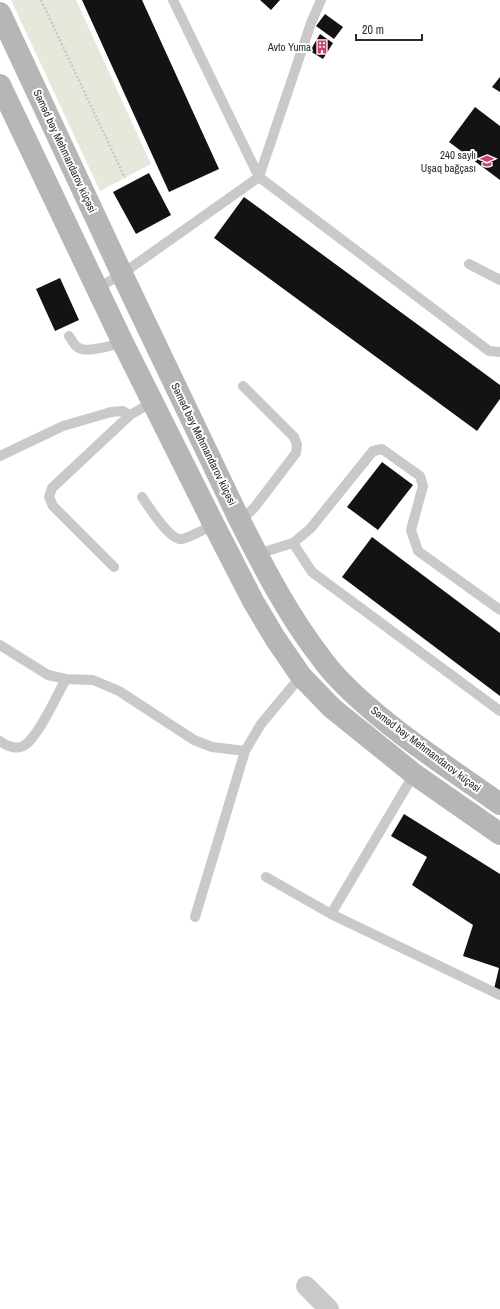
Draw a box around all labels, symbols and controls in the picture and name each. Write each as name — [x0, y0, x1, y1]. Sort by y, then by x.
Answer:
scale bar — [356, 16, 422, 42]
text: 20 m — [362, 22, 384, 38]
building icon: Avto Yuma — [314, 39, 330, 55]
place label: Avto Yuma — [267, 40, 311, 54]
street label: Səməd bəy Mehmandarov küçəsi — [30, 87, 100, 215]
place label: 240 saylı Uşaq bağçası — [421, 148, 476, 175]
school or university icon: 240 saylı Uşaq bağçası — [479, 153, 495, 169]
street label: Səməd bəy Mehmandarov küçəsi — [168, 381, 240, 507]
street label: Səməd bəy Mehmandarov küçəsi — [368, 703, 484, 795]

